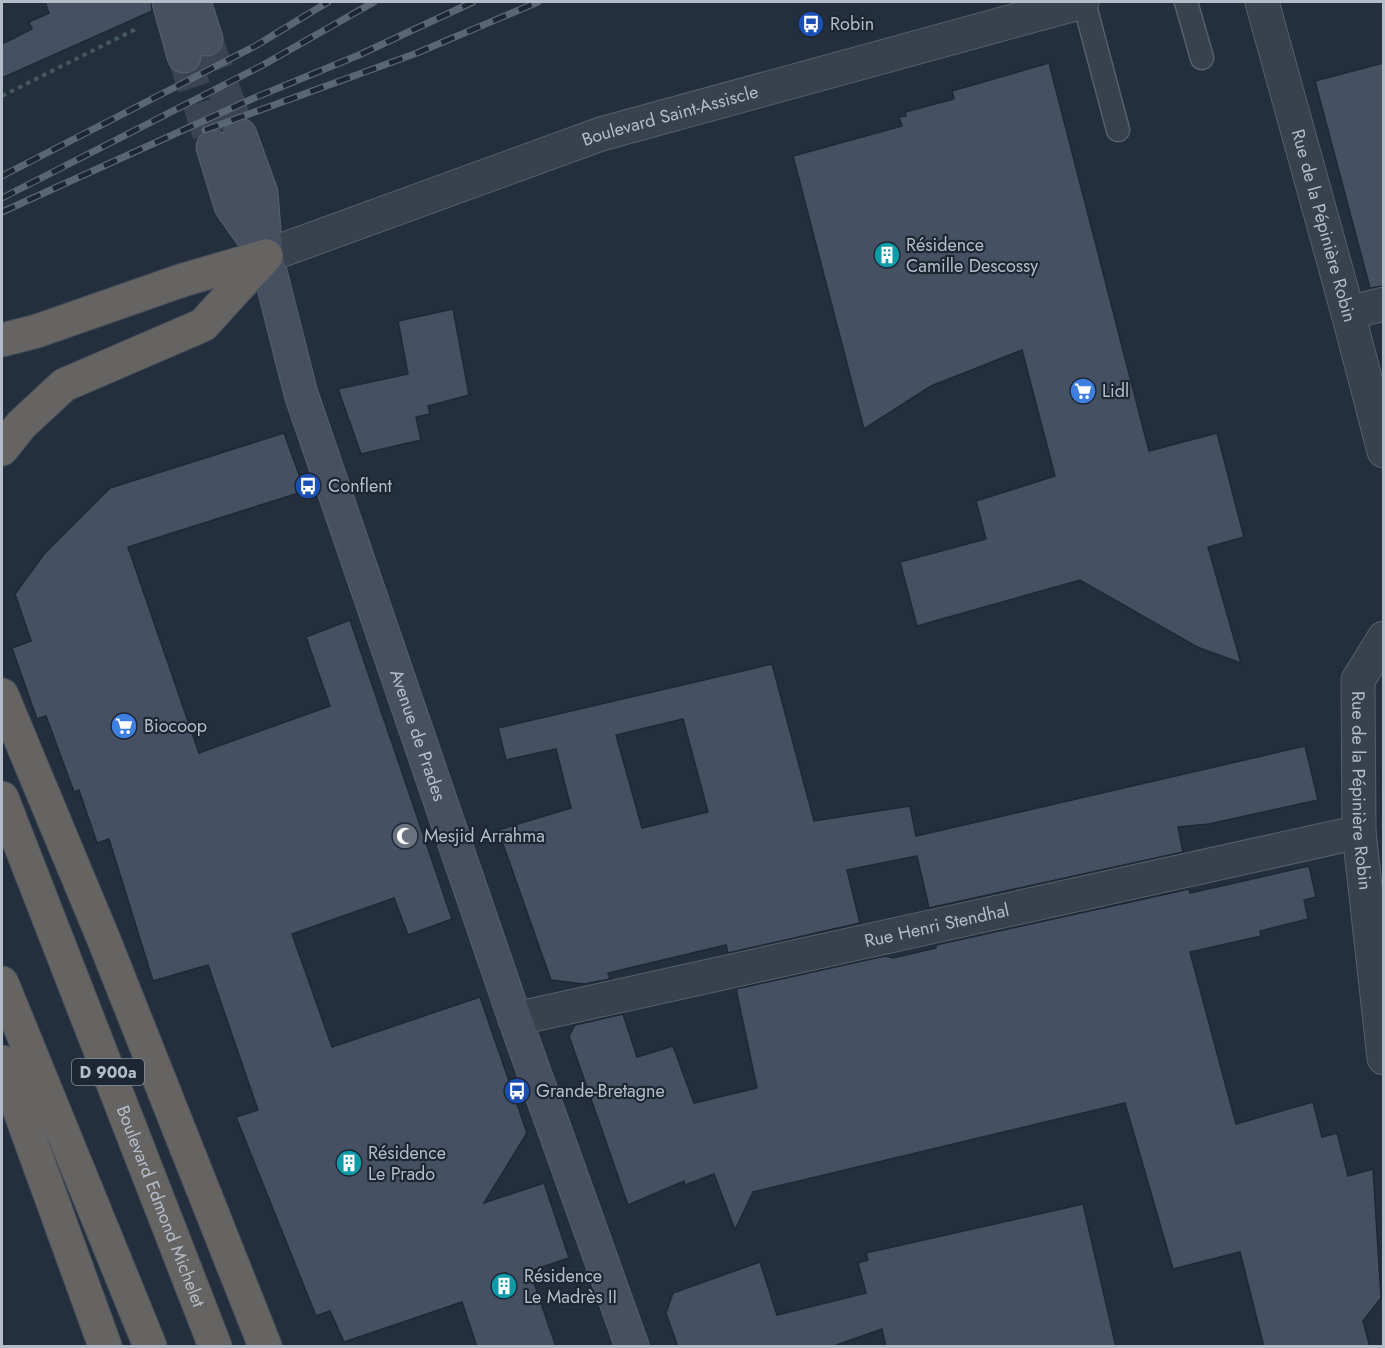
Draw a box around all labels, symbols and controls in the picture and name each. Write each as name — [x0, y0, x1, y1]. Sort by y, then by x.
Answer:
bus stop icon: Robin — [796, 9, 826, 39]
place label: Robin — [830, 11, 874, 37]
street label: Boulevard Saint-Assiscle — [578, 78, 761, 153]
street label: Rue de la Pépinière Robin — [1285, 126, 1363, 325]
place label: Résidence Camille Descossy — [906, 232, 1038, 279]
building icon: Résidence Camille Descossy — [872, 240, 902, 270]
supermarket icon: Lidl — [1068, 376, 1098, 406]
place label: Lidl — [1102, 378, 1129, 404]
bus stop icon: Conflent — [293, 471, 323, 501]
place label: Conflent — [328, 473, 393, 499]
street label: Avenue de Prades — [383, 666, 452, 805]
street label: Rue de la Pépinière Robin — [1345, 691, 1378, 891]
supermarket icon: Biocoop — [109, 711, 139, 741]
place label: Biocoop — [144, 713, 207, 739]
mosque icon: Mesjid Arrahma — [390, 821, 420, 851]
place label: Mesjid Arrahma — [424, 823, 545, 849]
street label: Rue Henri Stendhal — [862, 897, 1012, 954]
road number: D 900a — [72, 1059, 144, 1085]
bus stop icon: Grande-Bretagne — [502, 1076, 532, 1106]
place label: Grande-Bretagne — [536, 1078, 665, 1104]
street label: Boulevard Edmond Michelet — [110, 1102, 212, 1312]
place label: Résidence Le Prado — [368, 1140, 446, 1187]
building icon: Résidence Le Prado — [334, 1148, 364, 1178]
place label: Résidence Le Madrès II — [524, 1263, 617, 1310]
building icon: Résidence Le Madrès II — [489, 1271, 519, 1301]

